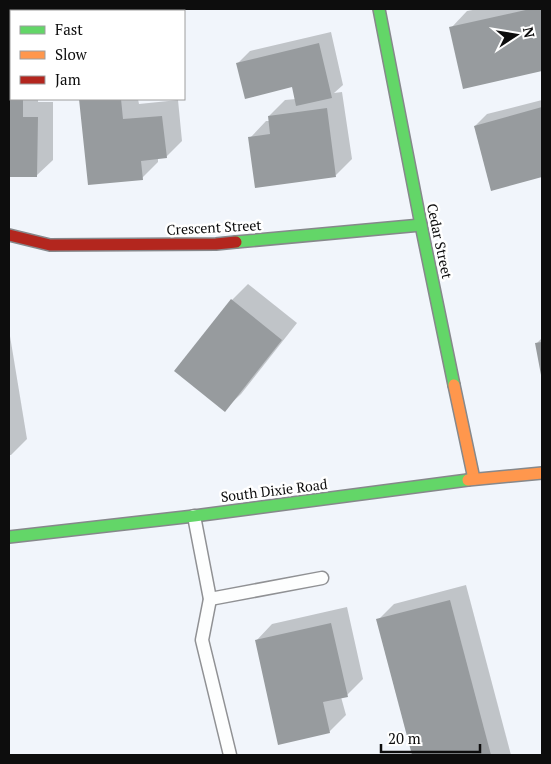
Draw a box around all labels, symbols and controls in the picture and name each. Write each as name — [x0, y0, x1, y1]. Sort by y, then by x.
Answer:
legend — [10, 10, 185, 100]
north arrow — [491, 10, 541, 60]
text: Fast — [55, 19, 83, 39]
text: N — [519, 25, 540, 40]
text: Slow — [55, 44, 88, 64]
text: Jam — [55, 69, 81, 89]
street label: Cedar Street — [423, 202, 457, 281]
street label: Crescent Street — [166, 215, 263, 239]
street label: South Dixie Road — [220, 474, 329, 506]
scale bar — [381, 722, 480, 754]
text: 20 m — [388, 728, 421, 748]

